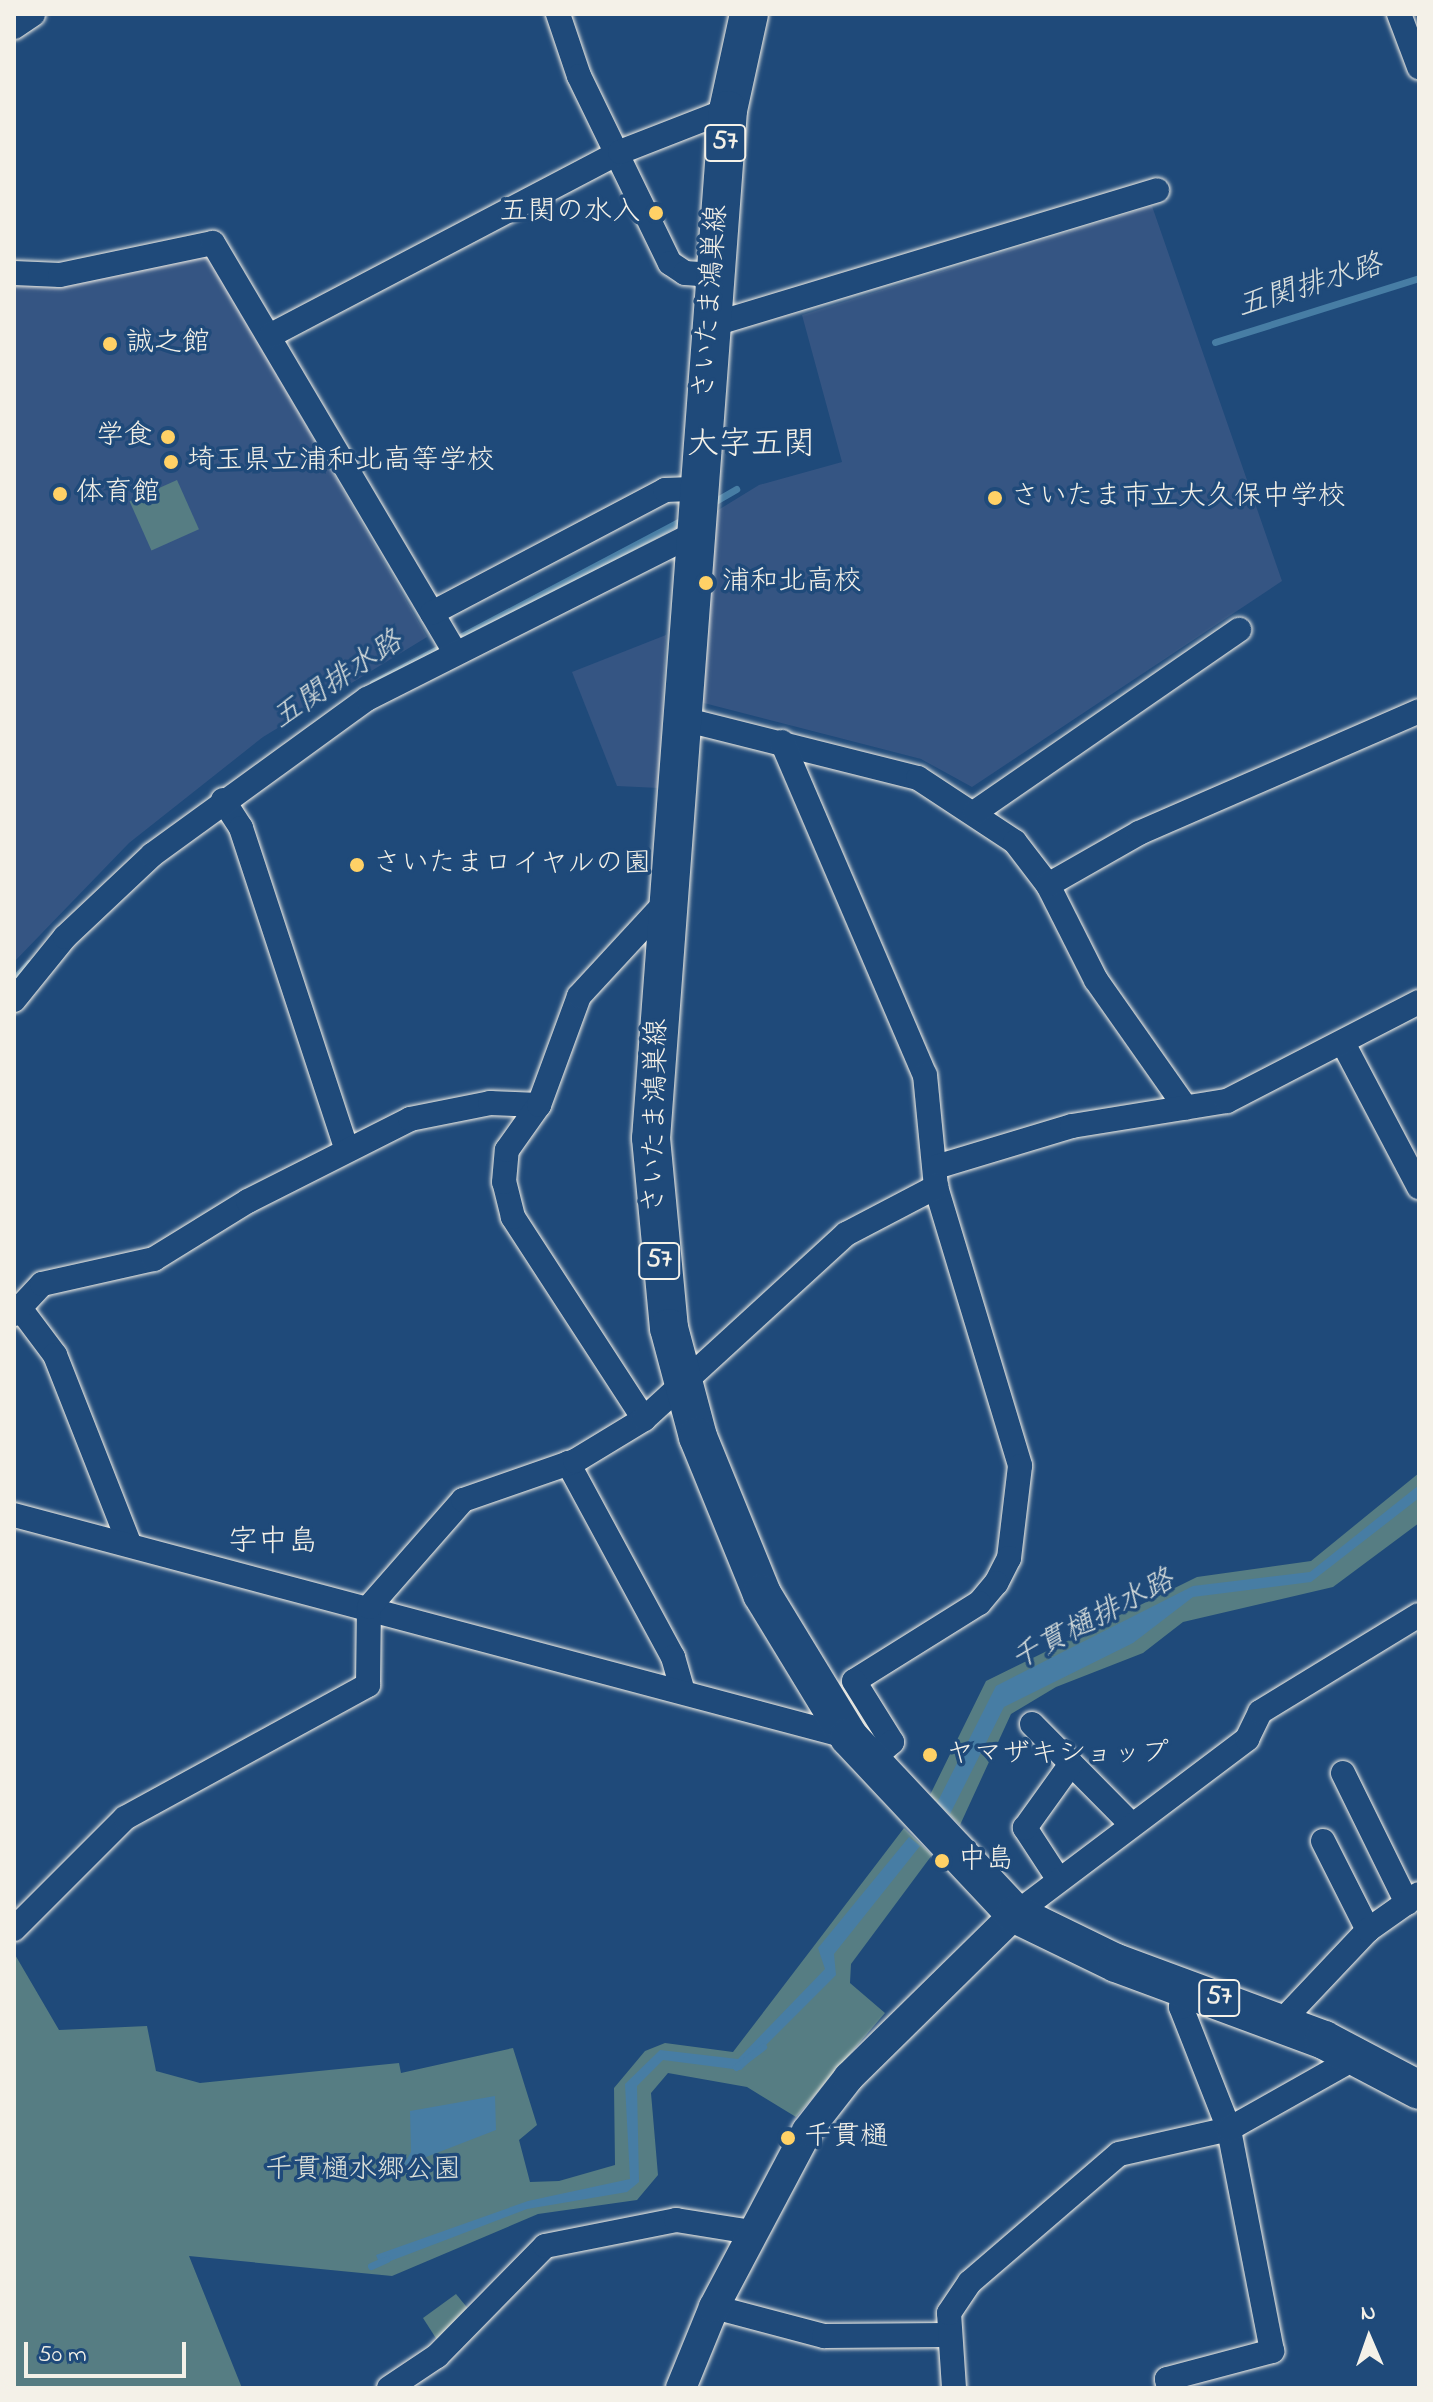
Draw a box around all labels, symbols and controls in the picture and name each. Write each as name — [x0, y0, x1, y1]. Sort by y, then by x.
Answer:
road number: 57 — [703, 121, 747, 165]
place label: 五関の水入 — [500, 196, 640, 230]
street label: さいたま鴻巣線 — [688, 203, 736, 401]
marker: 五関の水入 — [647, 204, 665, 222]
water label: 五関排水路 — [1233, 248, 1387, 326]
place label: 誠之館 — [126, 327, 210, 361]
marker: 誠之館 — [101, 335, 119, 353]
place label: 学食 — [96, 420, 152, 454]
district label: 大字五関 — [687, 427, 815, 465]
marker: 学食 — [159, 428, 177, 446]
place label: 埼玉県立浦和北高等学校 — [187, 445, 495, 479]
marker: 埼玉県立浦和北高等学校 — [162, 453, 180, 471]
place label: 体育館 — [76, 477, 160, 511]
place label: さいたま市立大久保中学校 — [1011, 481, 1347, 515]
marker: 体育館 — [51, 485, 69, 503]
marker: さいたま市立大久保中学校 — [986, 489, 1004, 507]
place label: 浦和北高校 — [722, 566, 862, 600]
marker: 浦和北高校 — [697, 574, 715, 592]
water label: 五関排水路 — [266, 624, 410, 738]
place label: さいたまロイヤルの園 — [373, 848, 653, 882]
marker: さいたまロイヤルの園 — [348, 856, 366, 874]
street label: さいたま鴻巣線 — [638, 1018, 676, 1214]
road number: 57 — [637, 1239, 681, 1283]
district label: 字中島 — [228, 1525, 318, 1561]
water label: 千貫樋排水路 — [1005, 1563, 1181, 1679]
place label: ヤマザキショップ — [946, 1738, 1170, 1772]
marker: ヤマザキショップ — [921, 1746, 939, 1764]
place label: 中島 — [958, 1844, 1014, 1878]
marker: 中島 — [933, 1852, 951, 1870]
road number: 57 — [1197, 1976, 1241, 2020]
place label: 千貫樋 — [804, 2121, 888, 2155]
marker: 千貫樋 — [779, 2129, 797, 2147]
park label: 千貫樋水郷公園 — [265, 2154, 461, 2188]
north arrow — [1329, 2298, 1409, 2378]
text: N — [1360, 2298, 1376, 2330]
scale bar — [28, 2326, 190, 2376]
text: 50 m — [38, 2338, 87, 2373]

